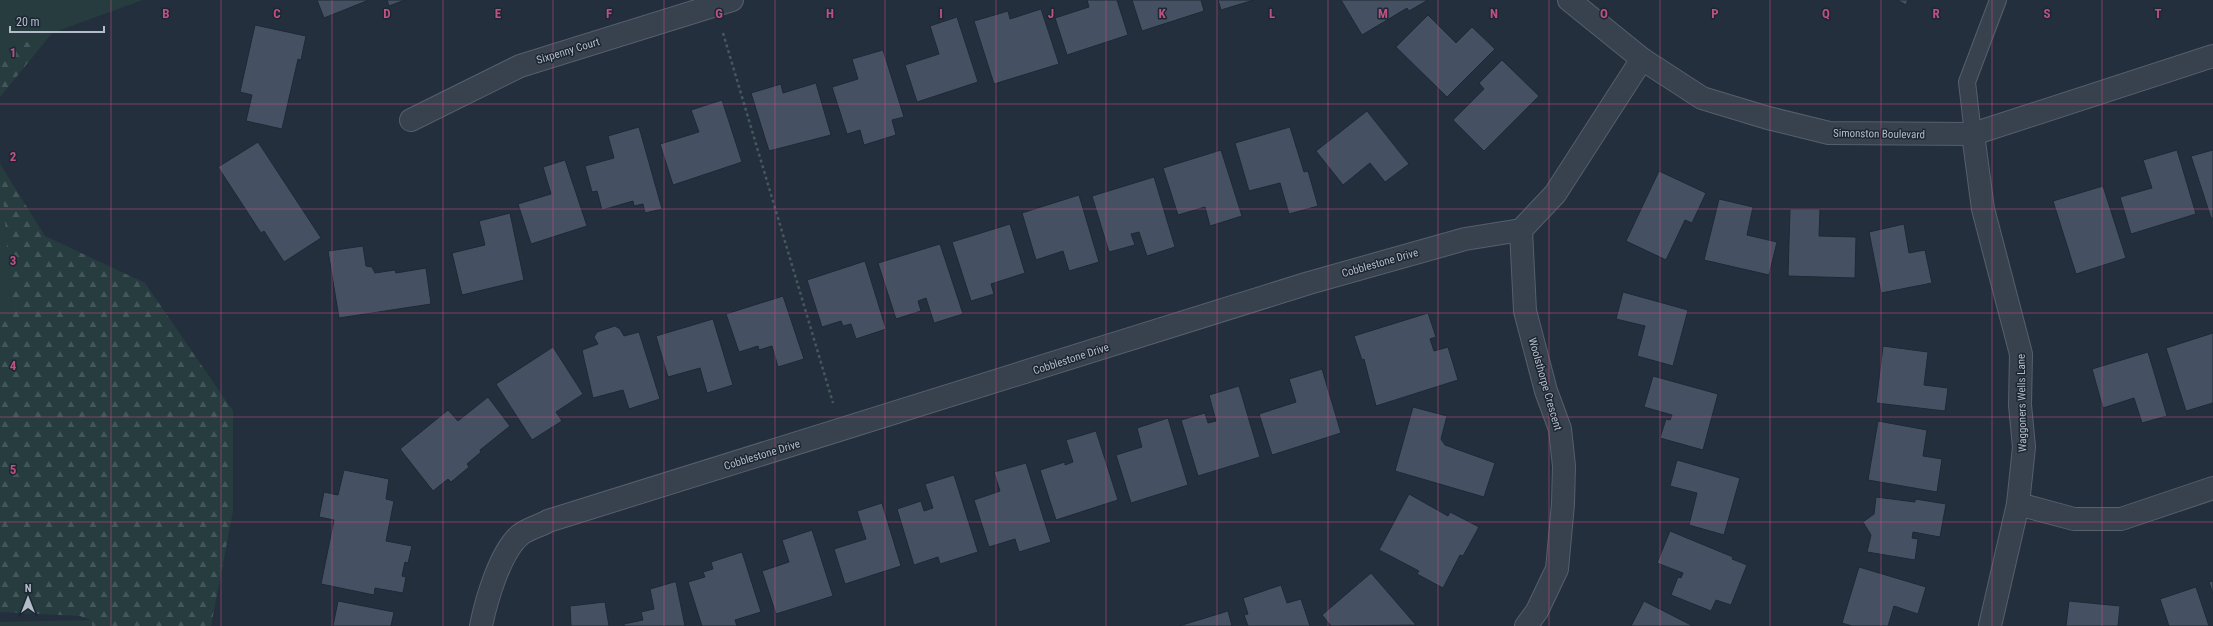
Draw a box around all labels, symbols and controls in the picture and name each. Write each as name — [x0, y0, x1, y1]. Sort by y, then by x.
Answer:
text: B — [162, 6, 170, 21]
text: C — [273, 6, 281, 21]
text: D — [383, 6, 391, 21]
text: E — [495, 6, 502, 21]
text: F — [606, 6, 612, 21]
text: G — [715, 6, 723, 21]
text: H — [826, 6, 834, 21]
text: I — [939, 6, 943, 21]
text: J — [1048, 6, 1054, 21]
text: K — [1158, 6, 1166, 21]
text: L — [1269, 6, 1275, 21]
text: M — [1378, 6, 1388, 21]
text: N — [1490, 6, 1498, 21]
text: O — [1600, 6, 1608, 21]
text: P — [1711, 6, 1719, 21]
text: Q — [1822, 6, 1830, 21]
text: R — [1932, 6, 1940, 21]
text: S — [2043, 6, 2051, 21]
text: T — [2154, 6, 2162, 21]
scale bar — [10, 8, 104, 34]
text: 20 m — [16, 15, 40, 29]
street label: Sixpenny Court — [535, 35, 601, 67]
text: 1 — [10, 45, 16, 60]
street label: Simonston Boulevard — [1833, 127, 1925, 141]
text: 2 — [10, 149, 17, 164]
street label: Cobblestone Drive — [1340, 246, 1420, 280]
text: 3 — [10, 253, 16, 268]
street label: Woolsthorpe Crescent — [1526, 336, 1564, 432]
street label: Cobblestone Drive — [1031, 341, 1111, 377]
street label: Waggoners Wells Lane — [2015, 354, 2029, 452]
text: 4 — [10, 358, 17, 373]
street label: Cobblestone Drive — [722, 437, 802, 473]
text: 5 — [10, 462, 17, 477]
north arrow — [8, 578, 48, 618]
text: N — [25, 582, 32, 595]

